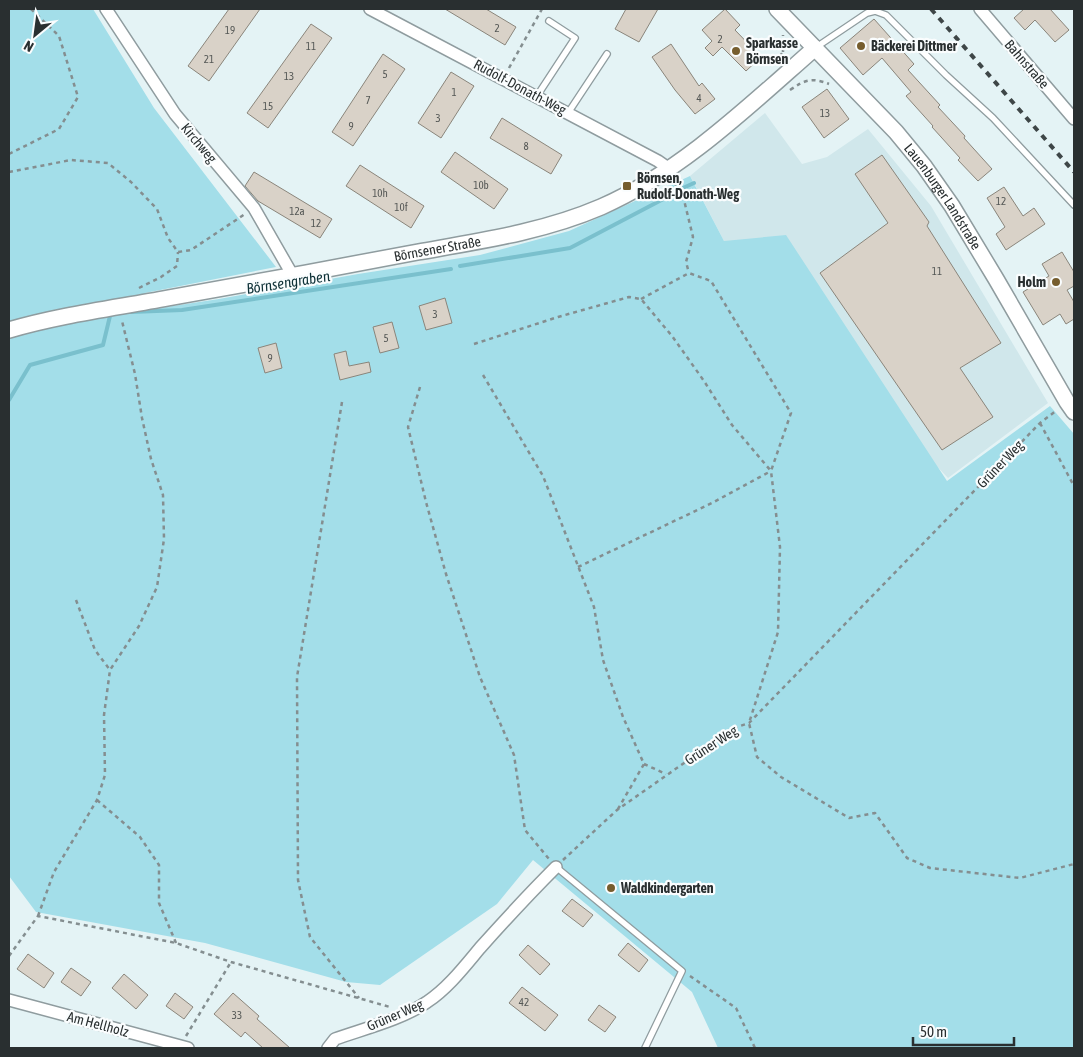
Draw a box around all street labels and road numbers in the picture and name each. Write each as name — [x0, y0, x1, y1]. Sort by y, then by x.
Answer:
street label: Bahnstraße — [1002, 36, 1052, 92]
street label: Rudolf-Donath-Weg — [471, 56, 569, 118]
street label: Kirchweg — [178, 120, 220, 166]
street label: Lauenburger Landstraße — [901, 140, 984, 252]
street label: Börnsener Straße — [393, 233, 482, 264]
street label: Grüner Weg — [974, 437, 1026, 491]
street label: Grüner Weg — [682, 722, 740, 768]
street label: Grüner Weg — [364, 996, 426, 1034]
street label: Am Hellholz — [66, 1008, 130, 1040]

